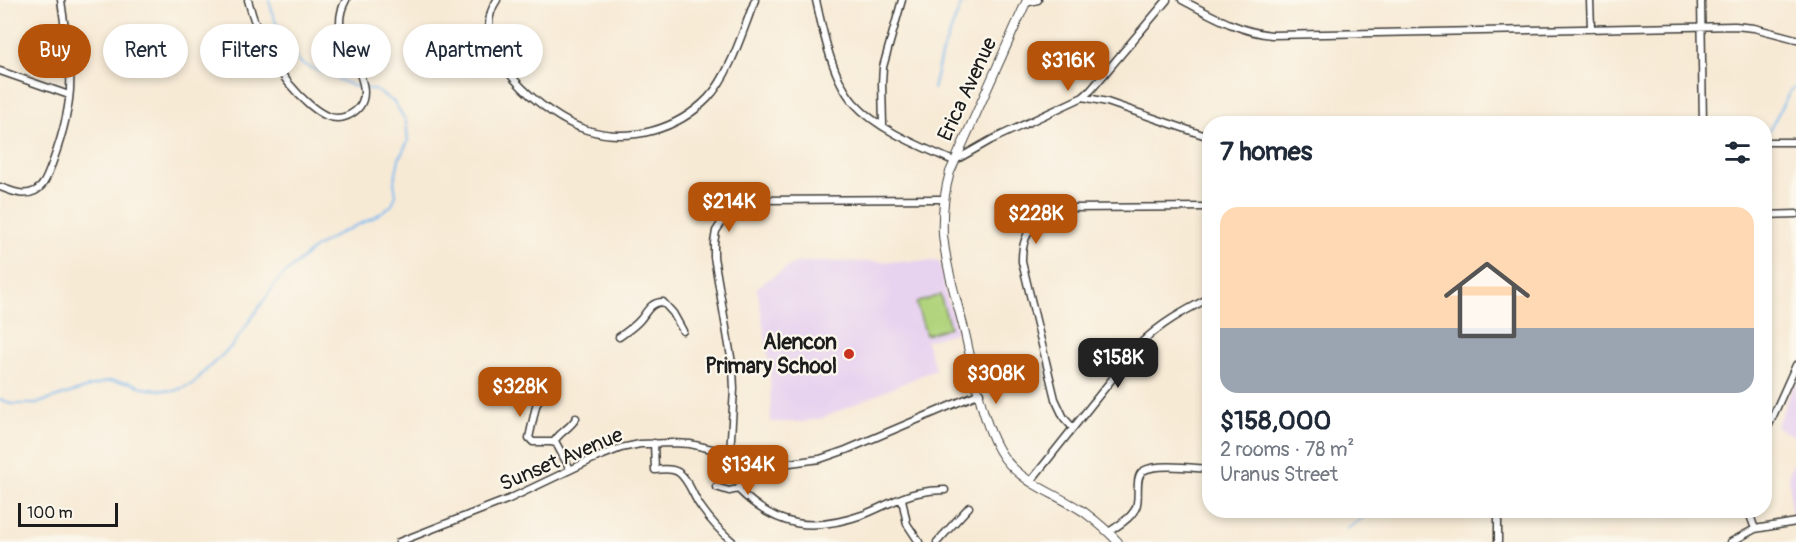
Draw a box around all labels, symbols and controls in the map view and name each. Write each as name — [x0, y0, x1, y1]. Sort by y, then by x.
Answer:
chip: Buy — [18, 24, 91, 78]
chip: Rent — [103, 24, 188, 78]
chip: Filters — [200, 24, 299, 78]
chip: New — [311, 24, 391, 78]
chip: Apartment — [403, 24, 543, 78]
street label: Erica Avenue — [932, 32, 1004, 146]
pin: $316K — [1026, 41, 1110, 92]
text: $316K — [1041, 48, 1095, 73]
text: 7 homes — [1220, 136, 1312, 168]
icon: filters — [1721, 136, 1754, 169]
pin: $214K — [687, 182, 771, 233]
text: $214K — [702, 189, 756, 214]
pin: $228K — [994, 194, 1078, 245]
text: $228K — [1008, 201, 1064, 226]
icon: home — [1433, 246, 1541, 354]
place label: Alencon Primary School — [705, 329, 837, 380]
pin: $158K — [1076, 338, 1160, 389]
text: $158K — [1092, 345, 1144, 370]
marker: Alencon Primary School — [842, 347, 856, 361]
pin: $308K — [954, 354, 1038, 405]
text: $308K — [967, 361, 1025, 386]
pin: $328K — [478, 367, 562, 418]
text: $328K — [492, 374, 548, 399]
text: $158,000 — [1220, 405, 1331, 437]
street label: Sunset Avenue — [495, 421, 628, 498]
text: 2 rooms · 78 m² — [1220, 437, 1354, 462]
pin: $134K — [706, 445, 790, 496]
text: $134K — [721, 452, 775, 477]
text: Uranus Street — [1220, 462, 1338, 487]
scale bar — [18, 500, 118, 528]
text: 100 m — [27, 503, 73, 523]

